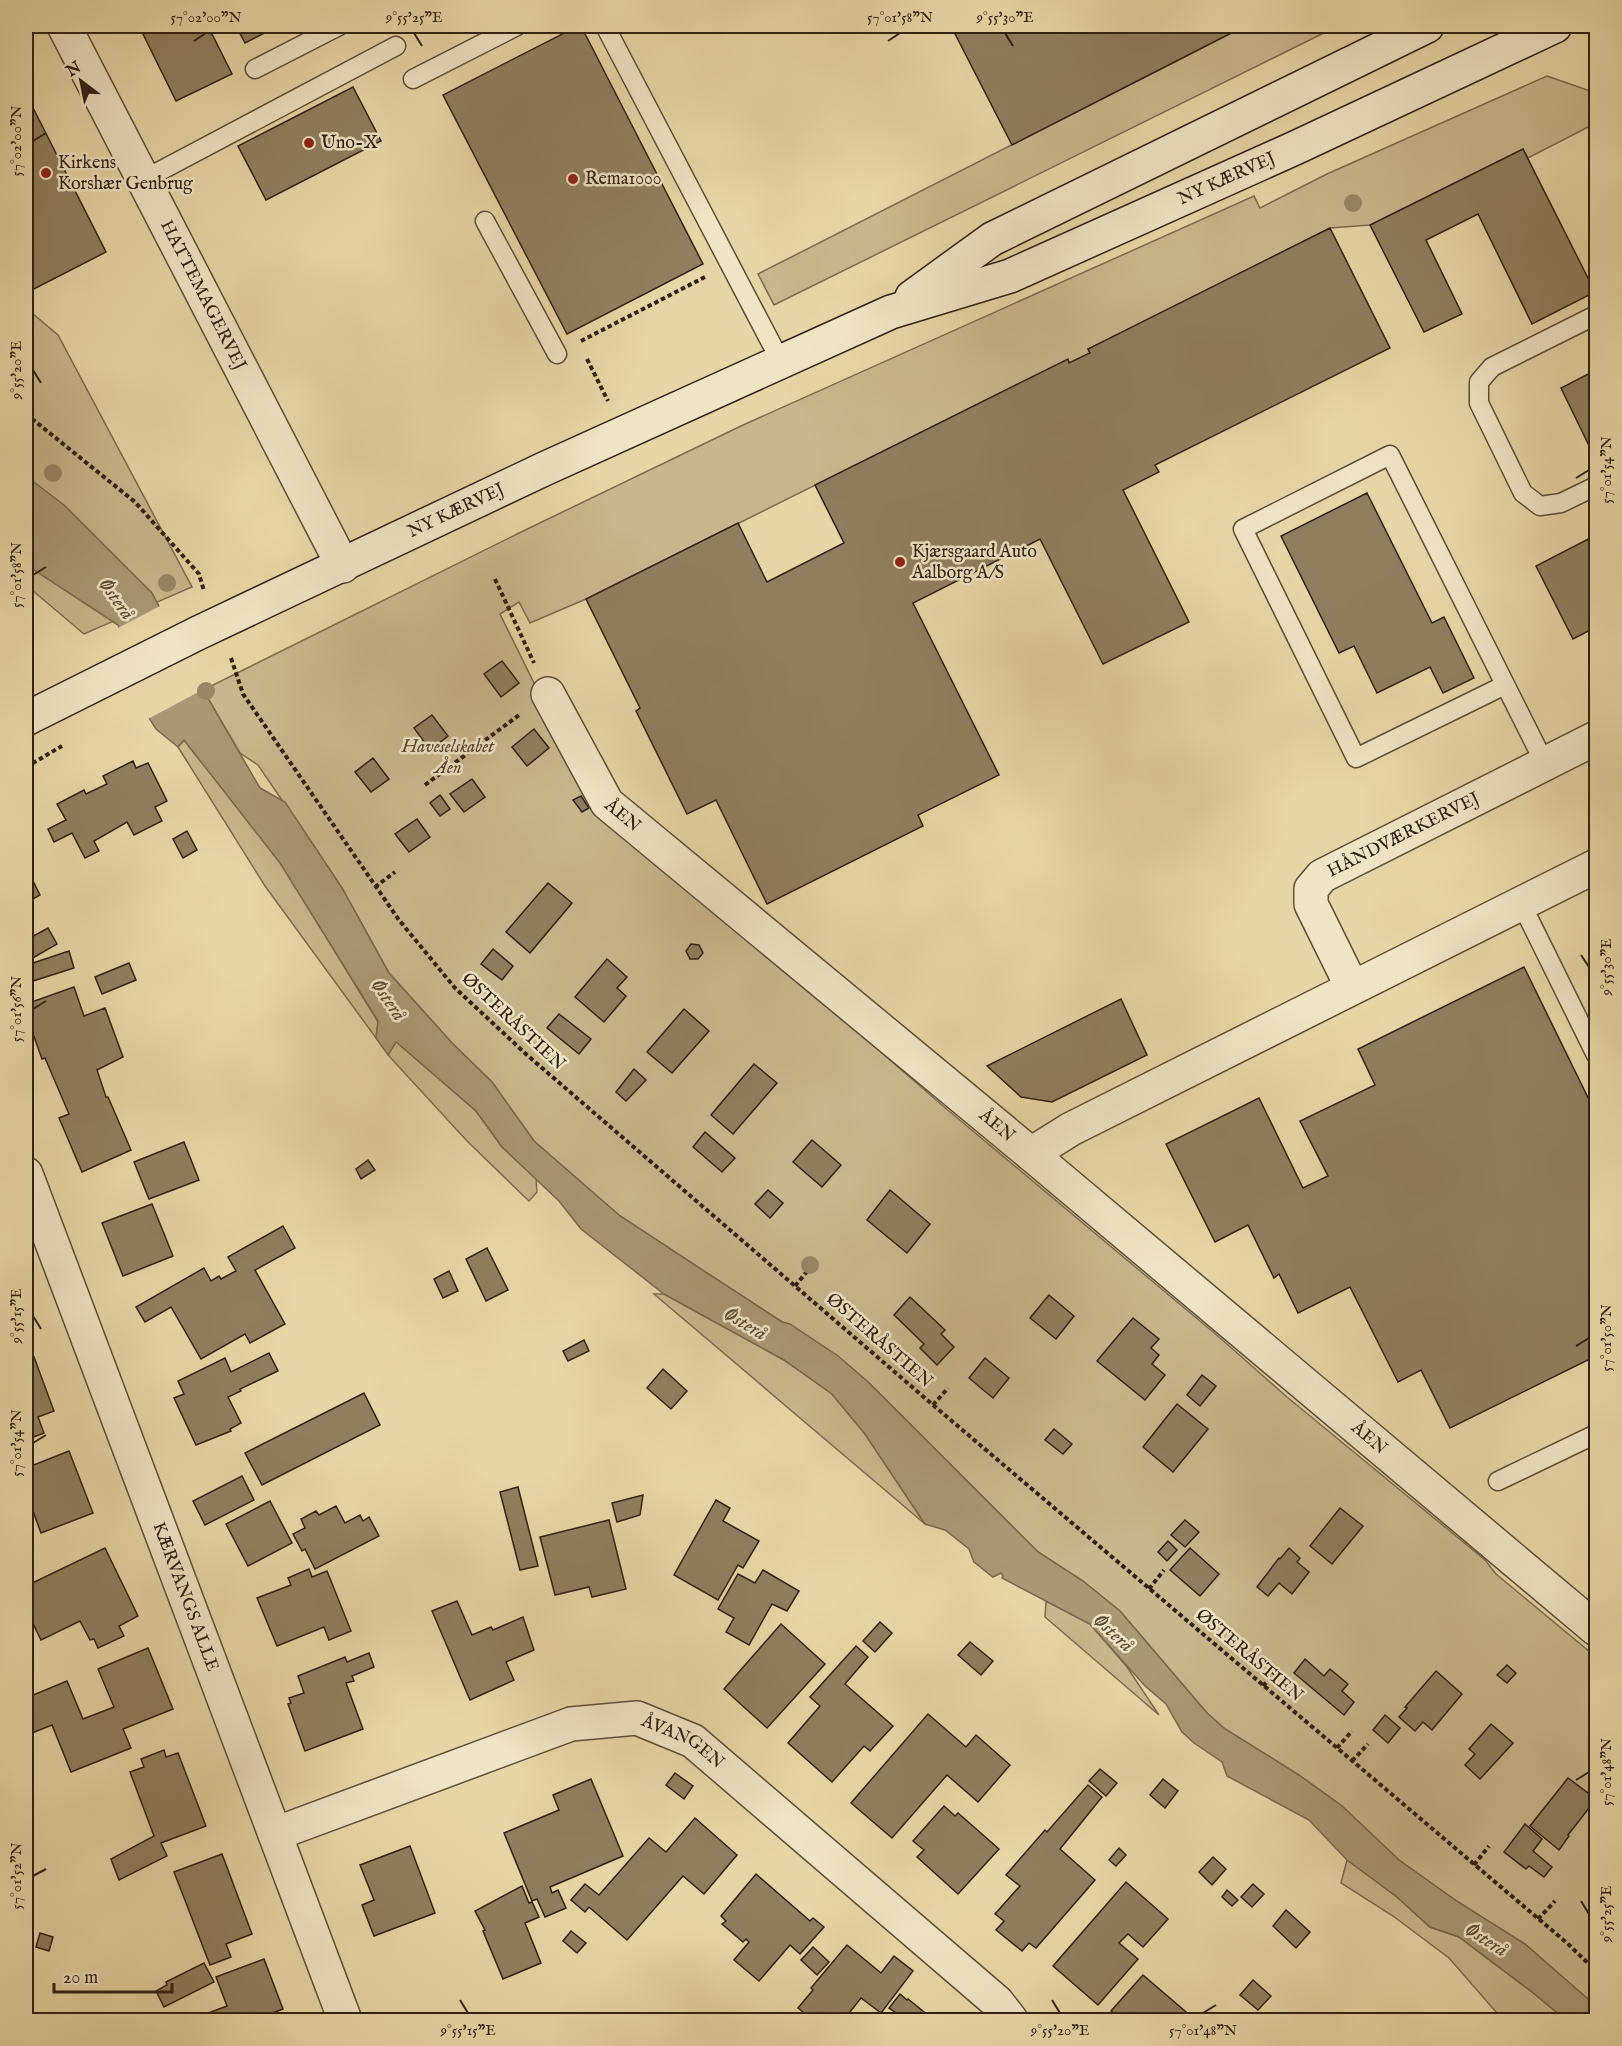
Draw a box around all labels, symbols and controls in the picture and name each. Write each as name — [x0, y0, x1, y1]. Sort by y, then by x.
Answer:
text: 57°02'00"N — [171, 8, 241, 27]
text: 9°55'25"E — [385, 8, 442, 27]
text: 57°01'58"N — [867, 8, 933, 27]
text: 9°55'30"E — [975, 8, 1034, 27]
north arrow — [51, 51, 111, 111]
text: N — [62, 58, 85, 83]
text: 57°02'00"N — [7, 106, 26, 176]
place label: Uno-X — [321, 132, 378, 155]
marker: Uno-X — [302, 136, 316, 150]
street label: NY KÆRVEJ — [1174, 146, 1280, 211]
place label: Kirkens Korshær Genbrug — [58, 152, 193, 196]
marker: Kirkens Korshær Genbrug — [39, 166, 53, 180]
place label: Rema1000 — [585, 168, 662, 191]
marker: Rema1000 — [566, 172, 580, 186]
street label: HATTEMAGERVEJ — [155, 216, 252, 375]
text: 9°55'20"E — [7, 341, 26, 400]
text: 57°01'54"N — [1597, 436, 1616, 504]
street label: NY KÆRVEJ — [404, 478, 509, 543]
place label: Kjærsgaard Auto Aalborg A/S — [911, 541, 1037, 585]
text: 57°01'58"N — [7, 542, 26, 608]
marker: Kjærsgaard Auto Aalborg A/S — [893, 555, 907, 569]
water label: Østerå — [93, 573, 140, 625]
park label: Haveselskabet Åen — [401, 736, 495, 780]
street label: HÅNDVÆRKERVEJ — [1323, 787, 1484, 883]
street label: ÅEN — [599, 792, 646, 838]
text: 9°55'30"E — [1597, 938, 1616, 997]
street label: ØSTERÅSTIEN — [456, 967, 571, 1076]
water label: Østerå — [365, 974, 411, 1026]
text: 57°01'56"N — [7, 976, 26, 1042]
street label: ÅEN — [973, 1102, 1020, 1148]
street label: ØSTERÅSTIEN — [821, 1287, 939, 1394]
text: 9°55'15"E — [7, 1288, 26, 1345]
water label: Østerå — [719, 1301, 771, 1347]
text: 57°01'50"N — [1597, 1304, 1616, 1372]
text: 57°01'54"N — [7, 1409, 26, 1477]
street label: ÅEN — [1345, 1414, 1392, 1460]
street label: KÆRVANGS ALLE — [147, 1519, 224, 1675]
street label: ØSTERÅSTIEN — [1190, 1603, 1309, 1708]
water label: Østerå — [1088, 1608, 1138, 1658]
street label: ÅVANGEN — [637, 1707, 729, 1774]
text: 57°01'48"N — [1597, 1738, 1616, 1806]
text: 57°01'52"N — [7, 1842, 26, 1910]
text: 9°55'25"E — [1597, 1886, 1616, 1943]
water label: Østerå — [1460, 1917, 1512, 1963]
scale bar — [54, 1956, 172, 1994]
text: 20 m — [63, 1967, 98, 1990]
text: 9°55'15"E — [439, 2021, 496, 2040]
text: 9°55'20"E — [1030, 2021, 1089, 2040]
text: 57°01'48"N — [1169, 2021, 1237, 2040]

